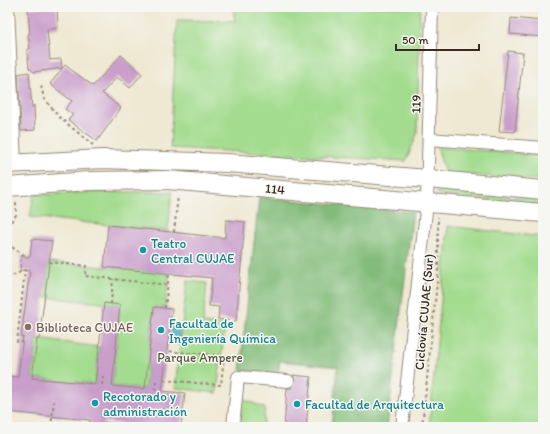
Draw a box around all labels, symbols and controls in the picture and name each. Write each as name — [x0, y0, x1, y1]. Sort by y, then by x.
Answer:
scale bar — [396, 26, 479, 52]
text: 50 m — [402, 33, 428, 47]
street label: 119 — [408, 94, 424, 114]
street label: 114 — [264, 181, 286, 197]
place label: Teatro Central CUJAE — [151, 236, 234, 266]
marker: Teatro Central CUJAE — [138, 245, 148, 255]
street label: Ciclovía CUJAE (Sur) — [411, 253, 437, 371]
place label: Facultad de Ingeniería Química — [169, 316, 276, 346]
place label: Biblioteca CUJAE — [36, 320, 133, 335]
marker: Biblioteca CUJAE — [23, 322, 33, 332]
marker: Facultad de Ingeniería Química — [156, 325, 166, 335]
park label: Parque Ampere — [157, 350, 243, 365]
place label: Recotorado y administración — [103, 389, 187, 419]
place label: Facultad de Arquitectura — [305, 397, 444, 412]
marker: Recotorado y administración — [90, 398, 100, 408]
marker: Facultad de Arquitectura — [292, 399, 302, 409]

